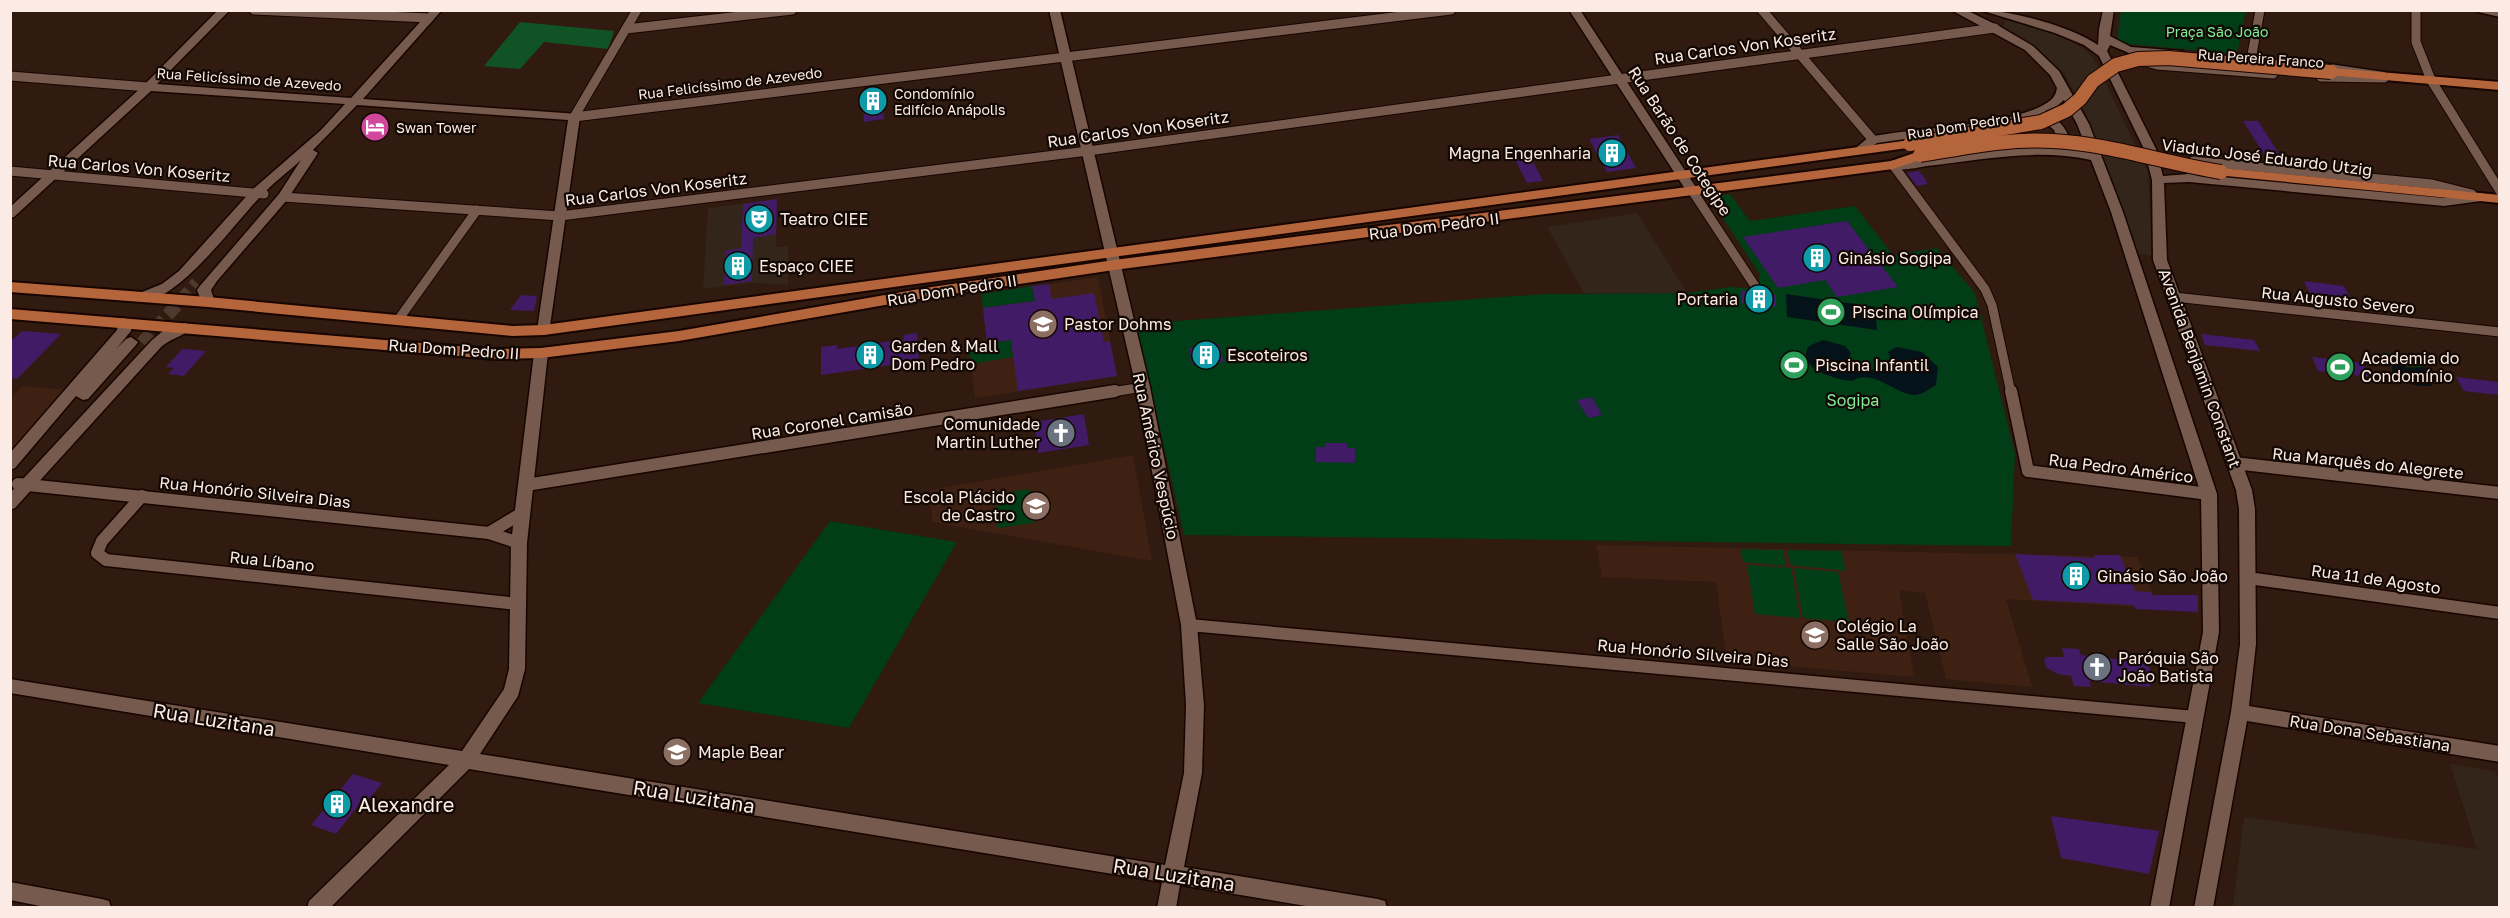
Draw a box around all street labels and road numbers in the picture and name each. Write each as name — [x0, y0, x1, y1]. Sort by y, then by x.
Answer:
street label: Rua Carlos Von Koseritz — [1653, 23, 1837, 69]
street label: Rua Pereira Franco — [2197, 45, 2325, 71]
street label: Rua Barão de Cotegipe — [1624, 62, 1736, 220]
street label: Rua Felicíssimo de Azevedo — [637, 63, 823, 103]
street label: Rua Felicíssimo de Azevedo — [156, 64, 342, 94]
street label: Rua Carlos Von Koseritz — [1046, 106, 1230, 152]
street label: Rua Dom Pedro II — [1906, 108, 2022, 142]
street label: Viaduto José Eduardo Utzig — [2160, 134, 2374, 180]
street label: Rua Carlos Von Koseritz — [47, 150, 231, 186]
street label: Rua Carlos Von Koseritz — [564, 168, 748, 210]
street label: Rua Dom Pedro II — [1368, 208, 1500, 244]
street label: Avenida Benjamin Constant — [2155, 266, 2245, 470]
street label: Rua Dom Pedro II — [886, 270, 1018, 310]
street label: Rua Augusto Severo — [2260, 282, 2416, 318]
street label: Rua Dom Pedro II — [388, 334, 520, 364]
street label: Rua Américo Vespúcio — [1129, 371, 1183, 541]
street label: Rua Coronel Camisão — [750, 398, 914, 444]
street label: Rua Marquês do Alegrete — [2271, 443, 2465, 483]
street label: Rua Pedro Américo — [2048, 449, 2194, 487]
street label: Rua Honório Silveira Dias — [158, 472, 352, 512]
street label: Rua Líbano — [229, 547, 315, 575]
street label: Rua 11 de Agosto — [2310, 560, 2442, 598]
street label: Rua Honório Silveira Dias — [1596, 635, 1790, 671]
street label: Rua Luzitana — [151, 698, 277, 740]
street label: Rua Dona Sebastiana — [2288, 710, 2452, 756]
street label: Rua Luzitana — [631, 775, 757, 817]
street label: Rua Luzitana — [1111, 853, 1237, 895]

